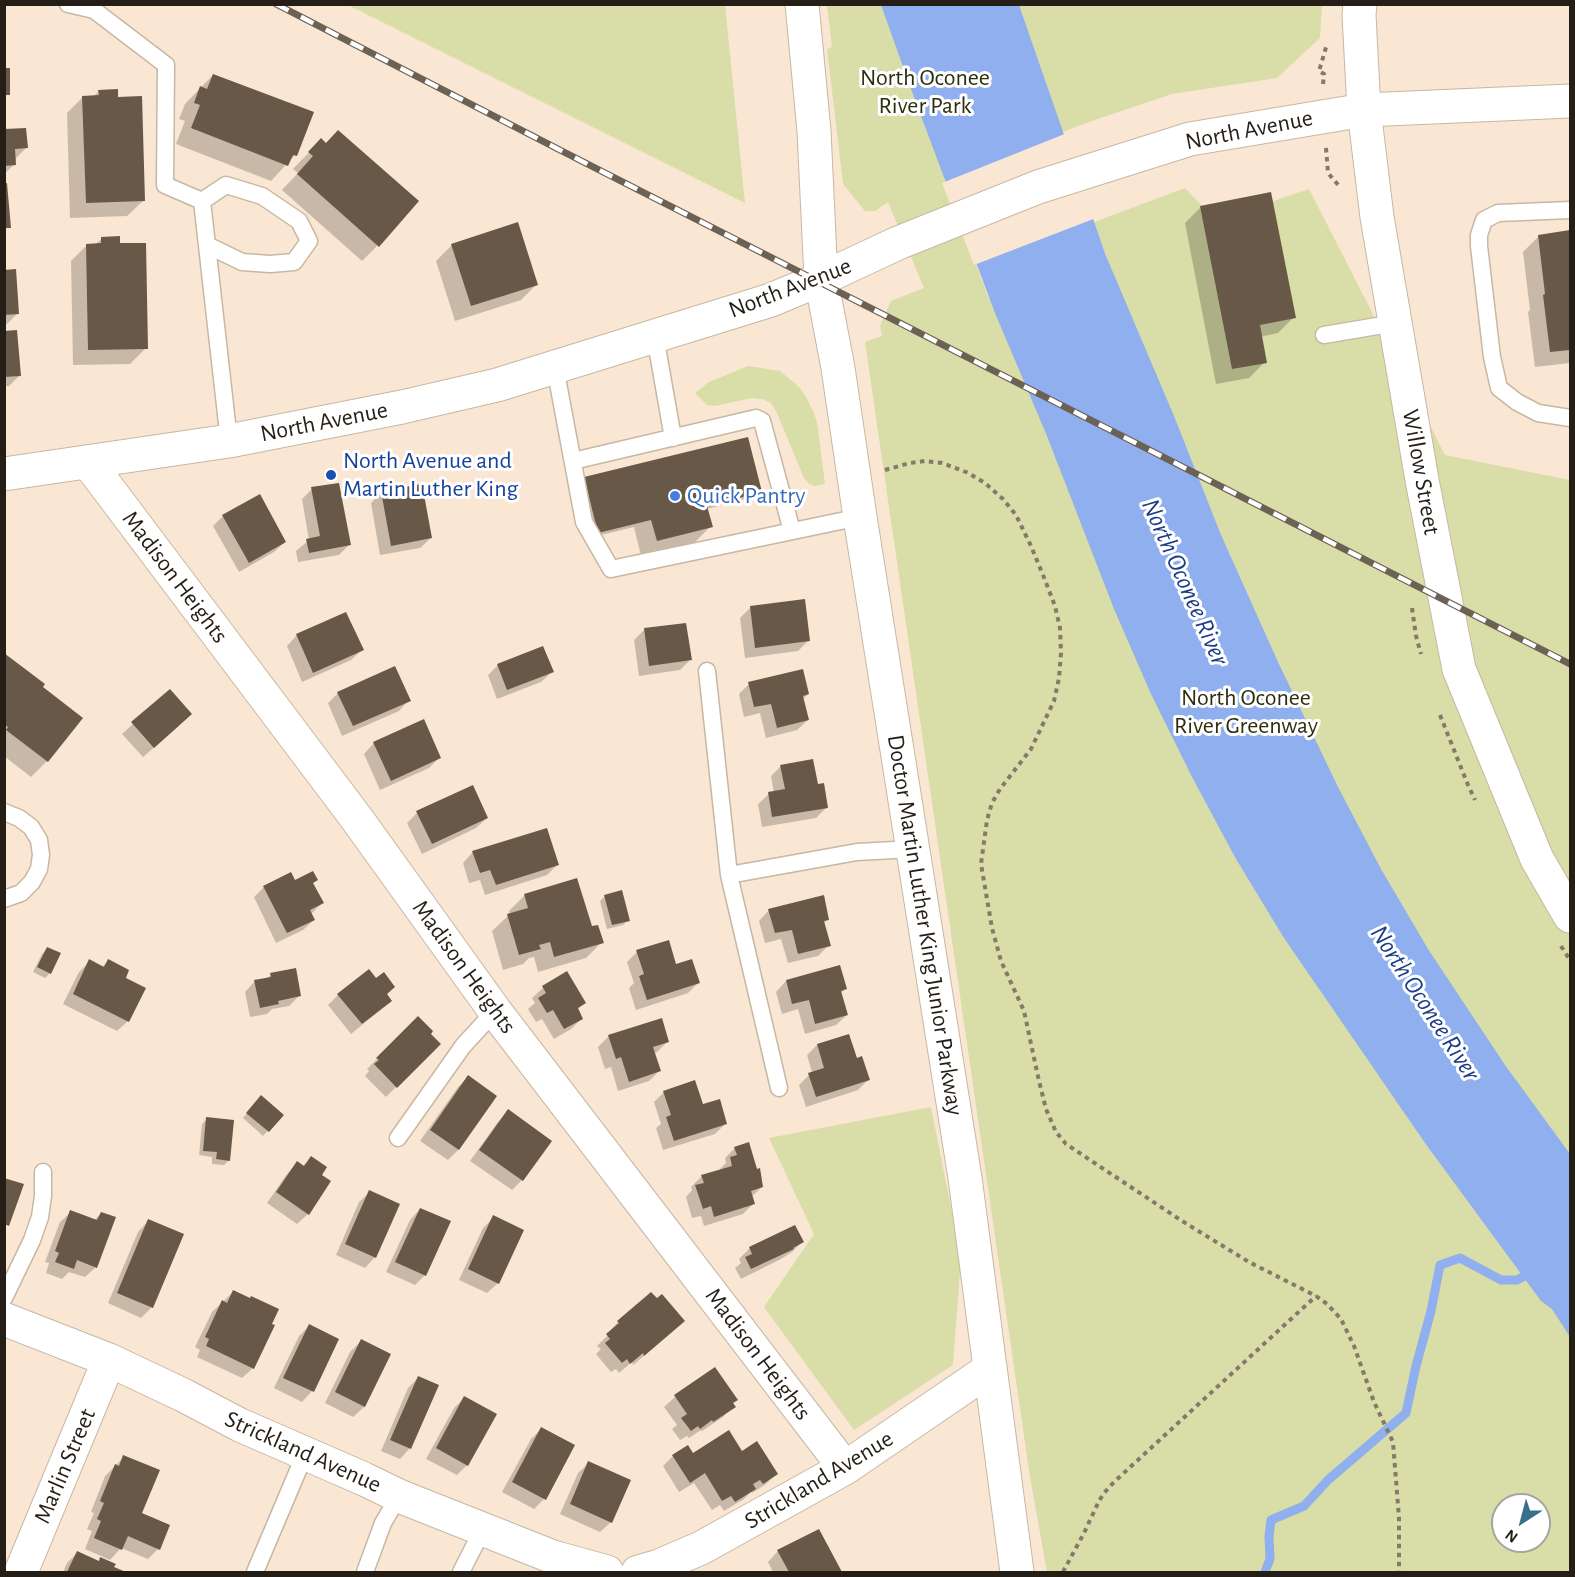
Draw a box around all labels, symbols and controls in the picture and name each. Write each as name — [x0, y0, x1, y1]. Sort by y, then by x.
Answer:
park label: North Oconee River Park — [860, 64, 990, 120]
street label: North Avenue — [1183, 104, 1315, 156]
street label: North Avenue — [725, 251, 855, 325]
street label: North Avenue — [258, 396, 390, 448]
street label: Willow Street — [1396, 407, 1446, 537]
place label: North Avenue and Martin Luther King — [343, 447, 518, 503]
marker: North Avenue and Martin Luther King — [324, 468, 338, 482]
place label: Quick Pantry — [687, 482, 806, 510]
marker: Quick Pantry — [668, 489, 682, 503]
water label: North Oconee River — [1134, 494, 1236, 670]
street label: Madison Heights — [116, 505, 234, 649]
park label: North Oconee River Greenway — [1174, 684, 1318, 740]
street label: Doctor Martin Luther King Junior Parkway — [881, 733, 969, 1117]
street label: Madison Heights — [406, 895, 522, 1039]
water label: North Oconee River — [1363, 919, 1487, 1087]
street label: Madison Heights — [699, 1282, 817, 1426]
street label: Marlin Street — [28, 1404, 102, 1528]
street label: Strickland Avenue — [220, 1405, 386, 1499]
street label: Strickland Avenue — [739, 1424, 899, 1536]
north arrow — [1491, 1493, 1551, 1553]
text: N — [1502, 1526, 1521, 1546]

